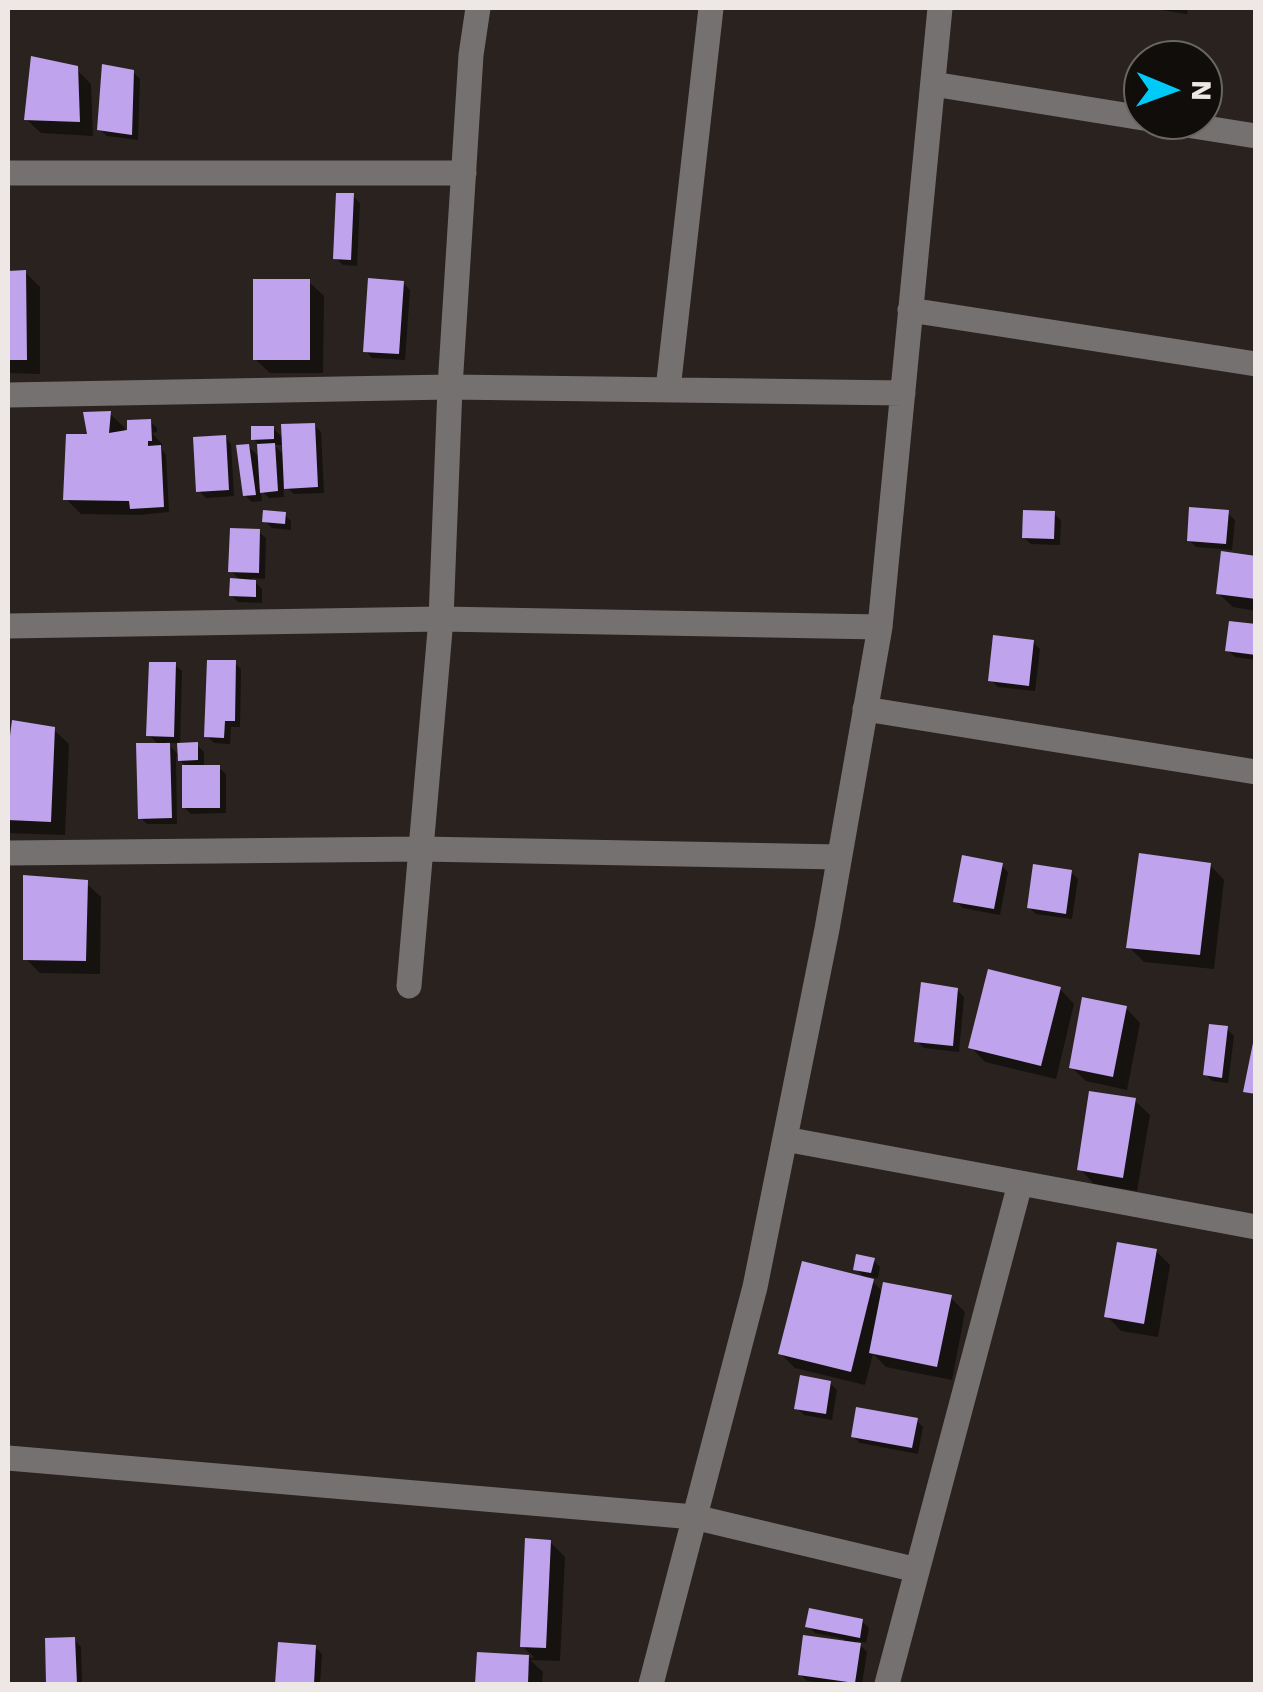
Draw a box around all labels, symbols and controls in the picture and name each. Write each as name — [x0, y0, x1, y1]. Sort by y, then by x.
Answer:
north arrow — [1123, 40, 1223, 140]
text: N — [1185, 80, 1218, 101]

